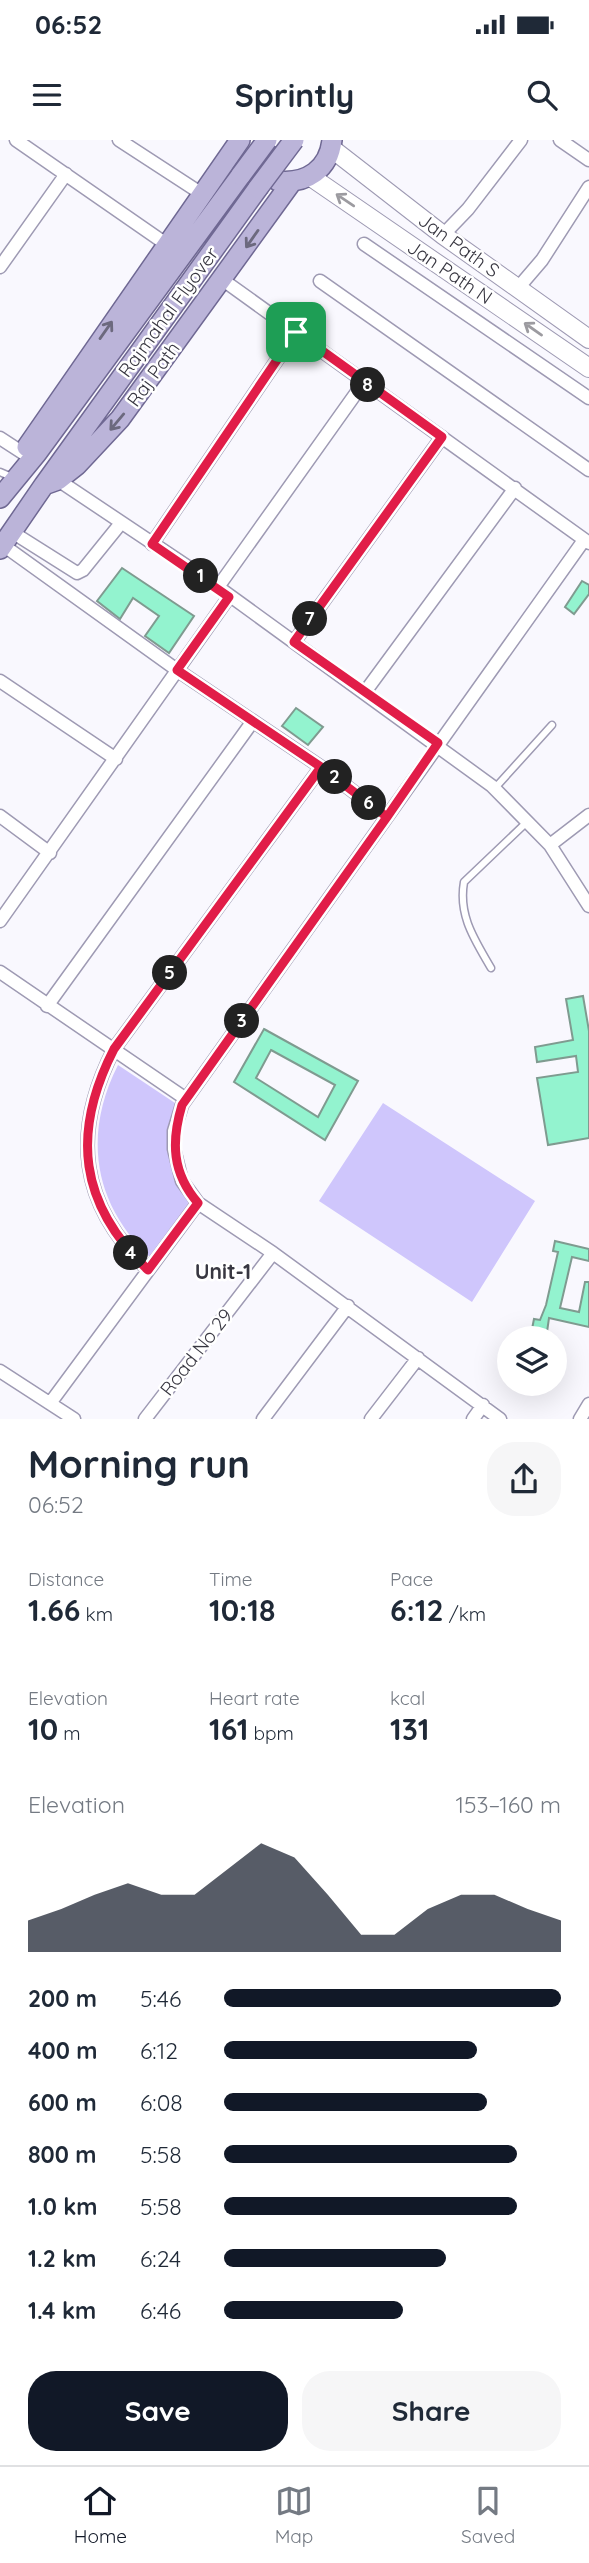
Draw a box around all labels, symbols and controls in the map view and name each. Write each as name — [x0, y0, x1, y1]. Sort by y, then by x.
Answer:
text: 06:52 — [35, 8, 102, 41]
text: Sprintly — [235, 75, 354, 115]
icon: menu — [28, 76, 66, 114]
icon: search — [523, 76, 561, 114]
one-way arrow — [336, 193, 355, 207]
street label: Jan Path S — [414, 208, 504, 282]
one-way arrow — [245, 229, 259, 248]
street label: Jan Path N — [403, 235, 497, 309]
street label: Rajmahal Flyover — [113, 242, 224, 382]
pin — [266, 302, 326, 362]
icon: arrive — [277, 313, 315, 351]
one-way arrow — [99, 321, 113, 340]
one-way arrow — [524, 322, 543, 336]
street label: Raj Path — [121, 337, 185, 411]
pin: 8 — [350, 368, 386, 402]
text: 8 — [362, 372, 373, 396]
one-way arrow — [109, 413, 125, 431]
pin: 1 — [184, 558, 218, 593]
text: 1 — [197, 563, 204, 587]
pin: 7 — [292, 602, 328, 636]
text: 7 — [304, 606, 315, 630]
pin: 2 — [318, 760, 352, 794]
text: 2 — [329, 764, 340, 788]
pin: 6 — [352, 786, 386, 820]
text: 6 — [363, 790, 374, 814]
pin: 5 — [152, 956, 188, 990]
text: 5 — [164, 960, 175, 984]
pin: 3 — [224, 1004, 260, 1038]
text: 3 — [236, 1008, 247, 1032]
pin: 4 — [114, 1236, 148, 1270]
text: 4 — [125, 1240, 136, 1264]
district label: Unit-1 — [195, 1258, 251, 1284]
street label: Road No 29 — [155, 1304, 237, 1400]
map controls — [497, 1326, 567, 1396]
button: layers — [497, 1326, 567, 1396]
text: Morning run — [28, 1440, 250, 1488]
button: share — [487, 1442, 561, 1516]
text: 06:52 — [28, 1490, 84, 1519]
text: Distance — [28, 1567, 104, 1591]
text: Time — [209, 1567, 253, 1591]
text: Pace — [390, 1567, 433, 1591]
text: 1.66 — [28, 1591, 80, 1629]
text: 10:18 — [209, 1591, 275, 1629]
text: 6:12 — [390, 1591, 444, 1629]
text: km — [80, 1602, 113, 1626]
text: /km — [444, 1602, 486, 1626]
text: Elevation — [28, 1686, 108, 1710]
text: Heart rate — [209, 1686, 300, 1710]
text: kcal — [390, 1686, 425, 1710]
text: 10 — [28, 1710, 58, 1748]
text: 161 — [209, 1710, 248, 1748]
text: 131 — [390, 1710, 429, 1748]
text: m — [58, 1721, 81, 1745]
text: bpm — [248, 1721, 294, 1745]
text: Elevation — [28, 1790, 125, 1819]
text: 153–160 m — [455, 1790, 561, 1819]
text: 200 m — [28, 1984, 97, 2013]
text: 5:46 — [140, 1984, 181, 2013]
text: 400 m — [28, 2036, 97, 2065]
text: 6:12 — [140, 2036, 178, 2065]
text: 600 m — [28, 2088, 97, 2117]
text: 6:08 — [140, 2088, 183, 2117]
text: 800 m — [28, 2140, 97, 2169]
text: 5:58 — [140, 2140, 182, 2169]
text: 1.0 km — [28, 2192, 98, 2221]
text: 5:58 — [140, 2192, 182, 2221]
text: 1.2 km — [28, 2244, 97, 2273]
text: 6:24 — [140, 2244, 181, 2273]
text: 1.4 km — [28, 2296, 96, 2325]
text: 6:46 — [140, 2296, 181, 2325]
button: Save — [28, 2371, 288, 2451]
button: Share — [302, 2371, 561, 2451]
tab: Home — [74, 2482, 127, 2548]
tab: Map — [275, 2482, 313, 2548]
tab: Saved — [461, 2482, 515, 2548]

